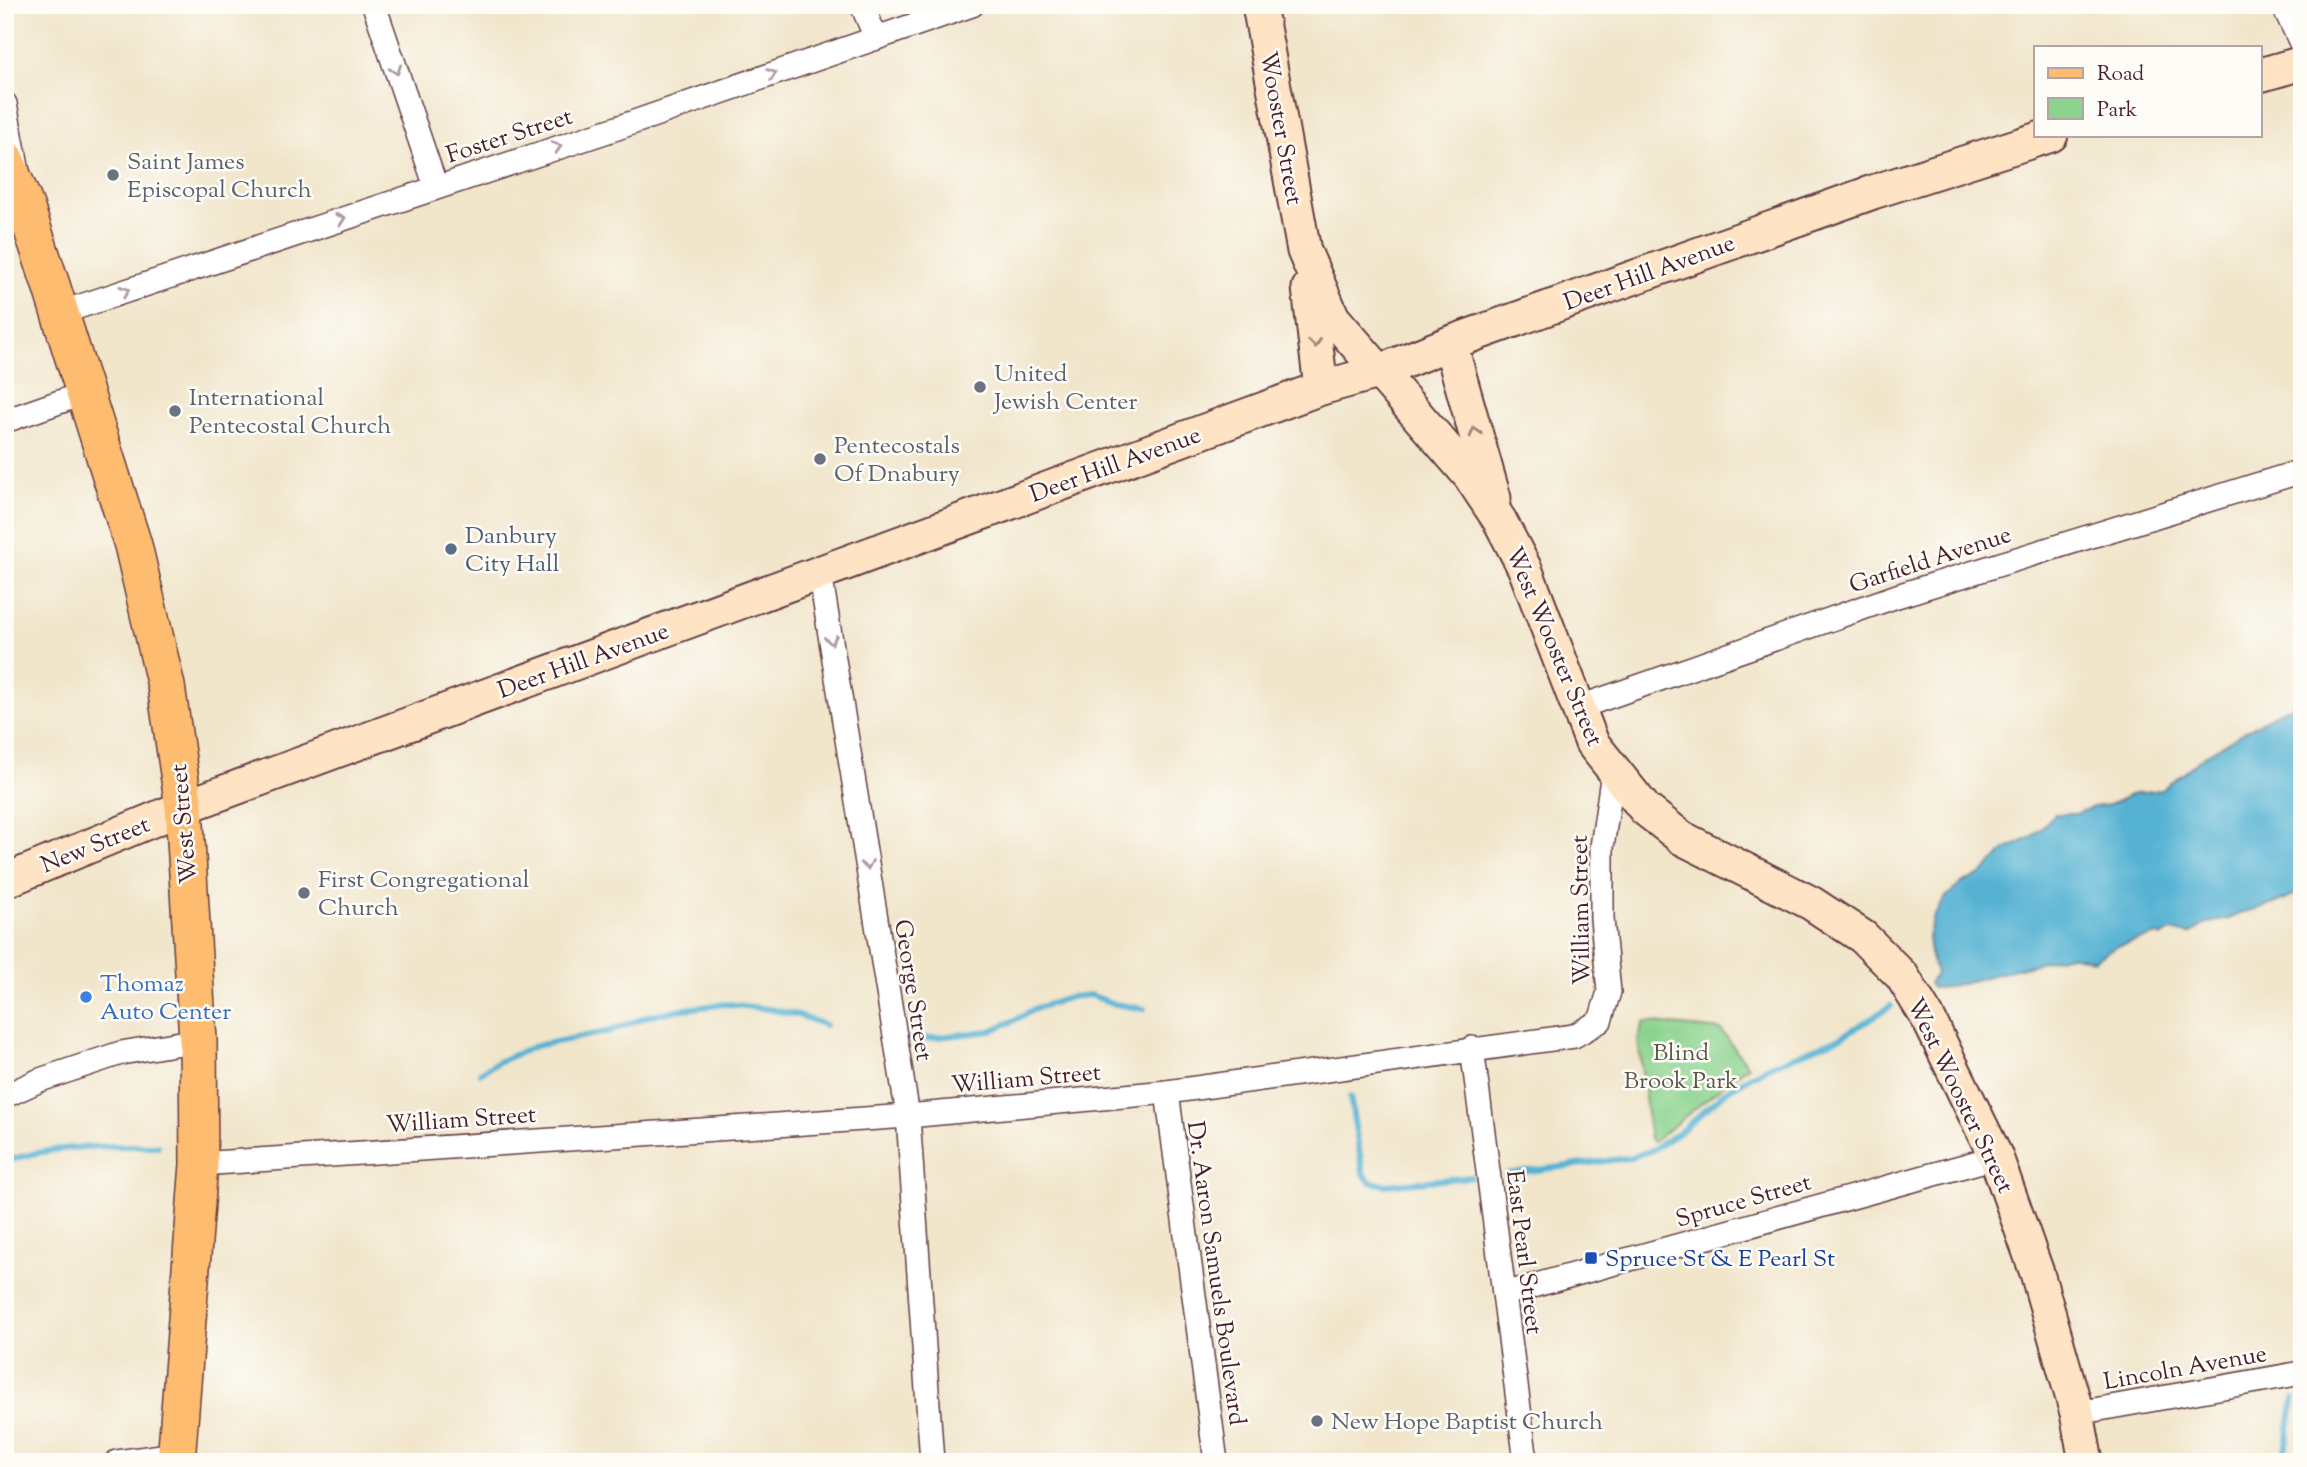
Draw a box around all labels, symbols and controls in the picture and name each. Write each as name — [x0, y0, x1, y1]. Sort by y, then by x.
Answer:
legend — [2034, 46, 2262, 136]
street label: Wooster Street — [1250, 49, 1310, 208]
text: Road — [2097, 60, 2144, 90]
one-way arrow — [388, 63, 402, 75]
one-way arrow — [766, 68, 778, 82]
text: Park — [2097, 96, 2138, 126]
street label: Foster Street — [442, 100, 577, 173]
one-way arrow — [550, 141, 562, 156]
place label: Saint James Episcopal Church — [127, 146, 312, 208]
marker: Saint James Episcopal Church — [105, 167, 121, 183]
one-way arrow — [334, 213, 346, 227]
street label: Deer Hill Avenue — [1559, 227, 1740, 321]
one-way arrow — [118, 285, 131, 299]
one-way arrow — [1308, 337, 1323, 349]
place label: United Jewish Center — [992, 358, 1137, 420]
marker: United Jewish Center — [972, 379, 988, 395]
place label: International Pentecostal Church — [189, 382, 391, 444]
marker: International Pentecostal Church — [167, 403, 183, 419]
street label: Deer Hill Avenue — [1025, 419, 1206, 513]
one-way arrow — [1468, 426, 1483, 438]
place label: Pentecostals Of Dnabury — [834, 430, 960, 492]
marker: Pentecostals Of Dnabury — [812, 451, 828, 467]
street label: Garfield Avenue — [1845, 519, 2016, 603]
place label: Danbury City Hall — [465, 520, 560, 582]
marker: Danbury City Hall — [443, 541, 459, 557]
street label: West Wooster Street — [1496, 542, 1611, 752]
street label: Deer Hill Avenue — [493, 615, 674, 709]
one-way arrow — [823, 634, 838, 646]
street label: West Street — [163, 762, 207, 885]
street label: New Street — [36, 809, 155, 883]
street label: William Street — [1564, 835, 1600, 985]
one-way arrow — [859, 859, 874, 870]
place label: First Congregational Church — [318, 864, 530, 926]
marker: First Congregational Church — [296, 885, 312, 901]
street label: George Street — [884, 917, 940, 1063]
place label: Thomaz Auto Center — [100, 968, 231, 1030]
marker: Thomaz Auto Center — [78, 989, 94, 1005]
street label: West Wooster Street — [1897, 992, 2021, 1199]
park label: Blind Brook Park — [1624, 1037, 1738, 1099]
street label: William Street — [950, 1057, 1103, 1103]
street label: William Street — [385, 1099, 537, 1143]
street label: Dr. Aaron Samuels Boulevard — [1177, 1119, 1253, 1428]
street label: Spruce Street — [1672, 1166, 1815, 1237]
street label: East Pearl Street — [1496, 1168, 1550, 1336]
place label: Spruce St & E Pearl St — [1605, 1243, 1835, 1277]
marker: Spruce St & E Pearl St — [1583, 1250, 1599, 1266]
street label: Lincoln Avenue — [2101, 1338, 2270, 1400]
place label: New Hope Baptist Church — [1331, 1406, 1603, 1440]
marker: New Hope Baptist Church — [1309, 1413, 1325, 1429]

